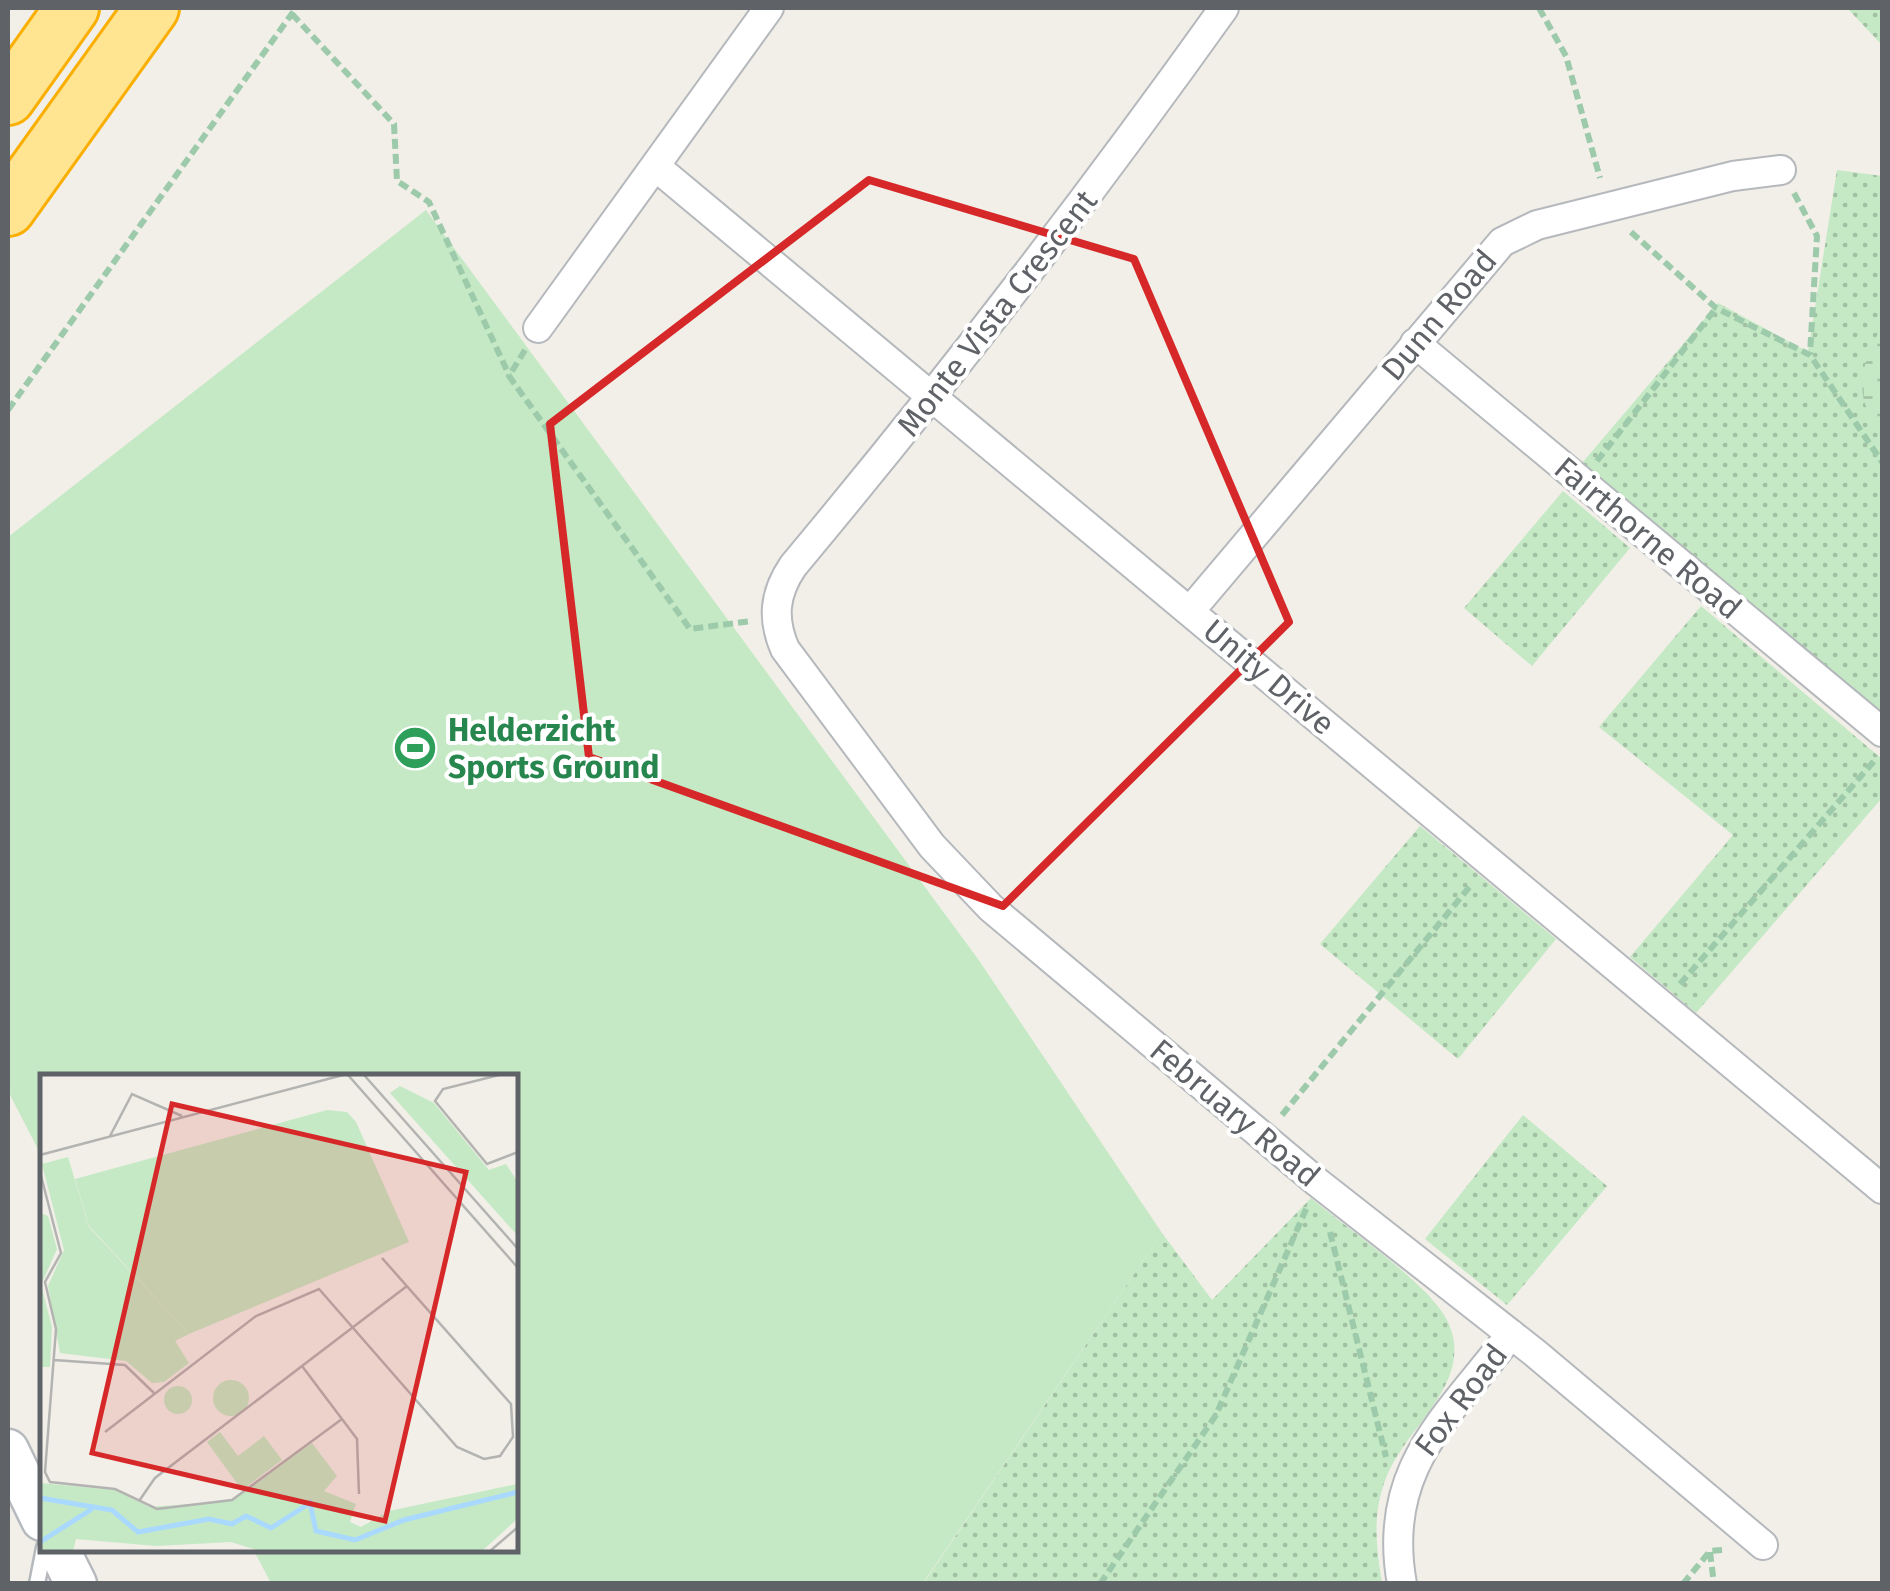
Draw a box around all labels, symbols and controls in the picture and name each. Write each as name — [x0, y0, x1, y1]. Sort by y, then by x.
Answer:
street label: Monte Vista Crescent — [889, 182, 1105, 444]
street label: Dunn Road — [1373, 242, 1505, 388]
street label: Fairthorne Road — [1547, 449, 1749, 627]
street label: Unity Drive — [1196, 611, 1342, 743]
place label: Helderzicht Sports Ground — [448, 711, 660, 786]
sports icon: Helderzicht Sports Ground — [392, 725, 438, 771]
street label: February Road — [1142, 1031, 1328, 1195]
inset map — [40, 1074, 518, 1551]
street label: Fox Road — [1406, 1336, 1516, 1464]

